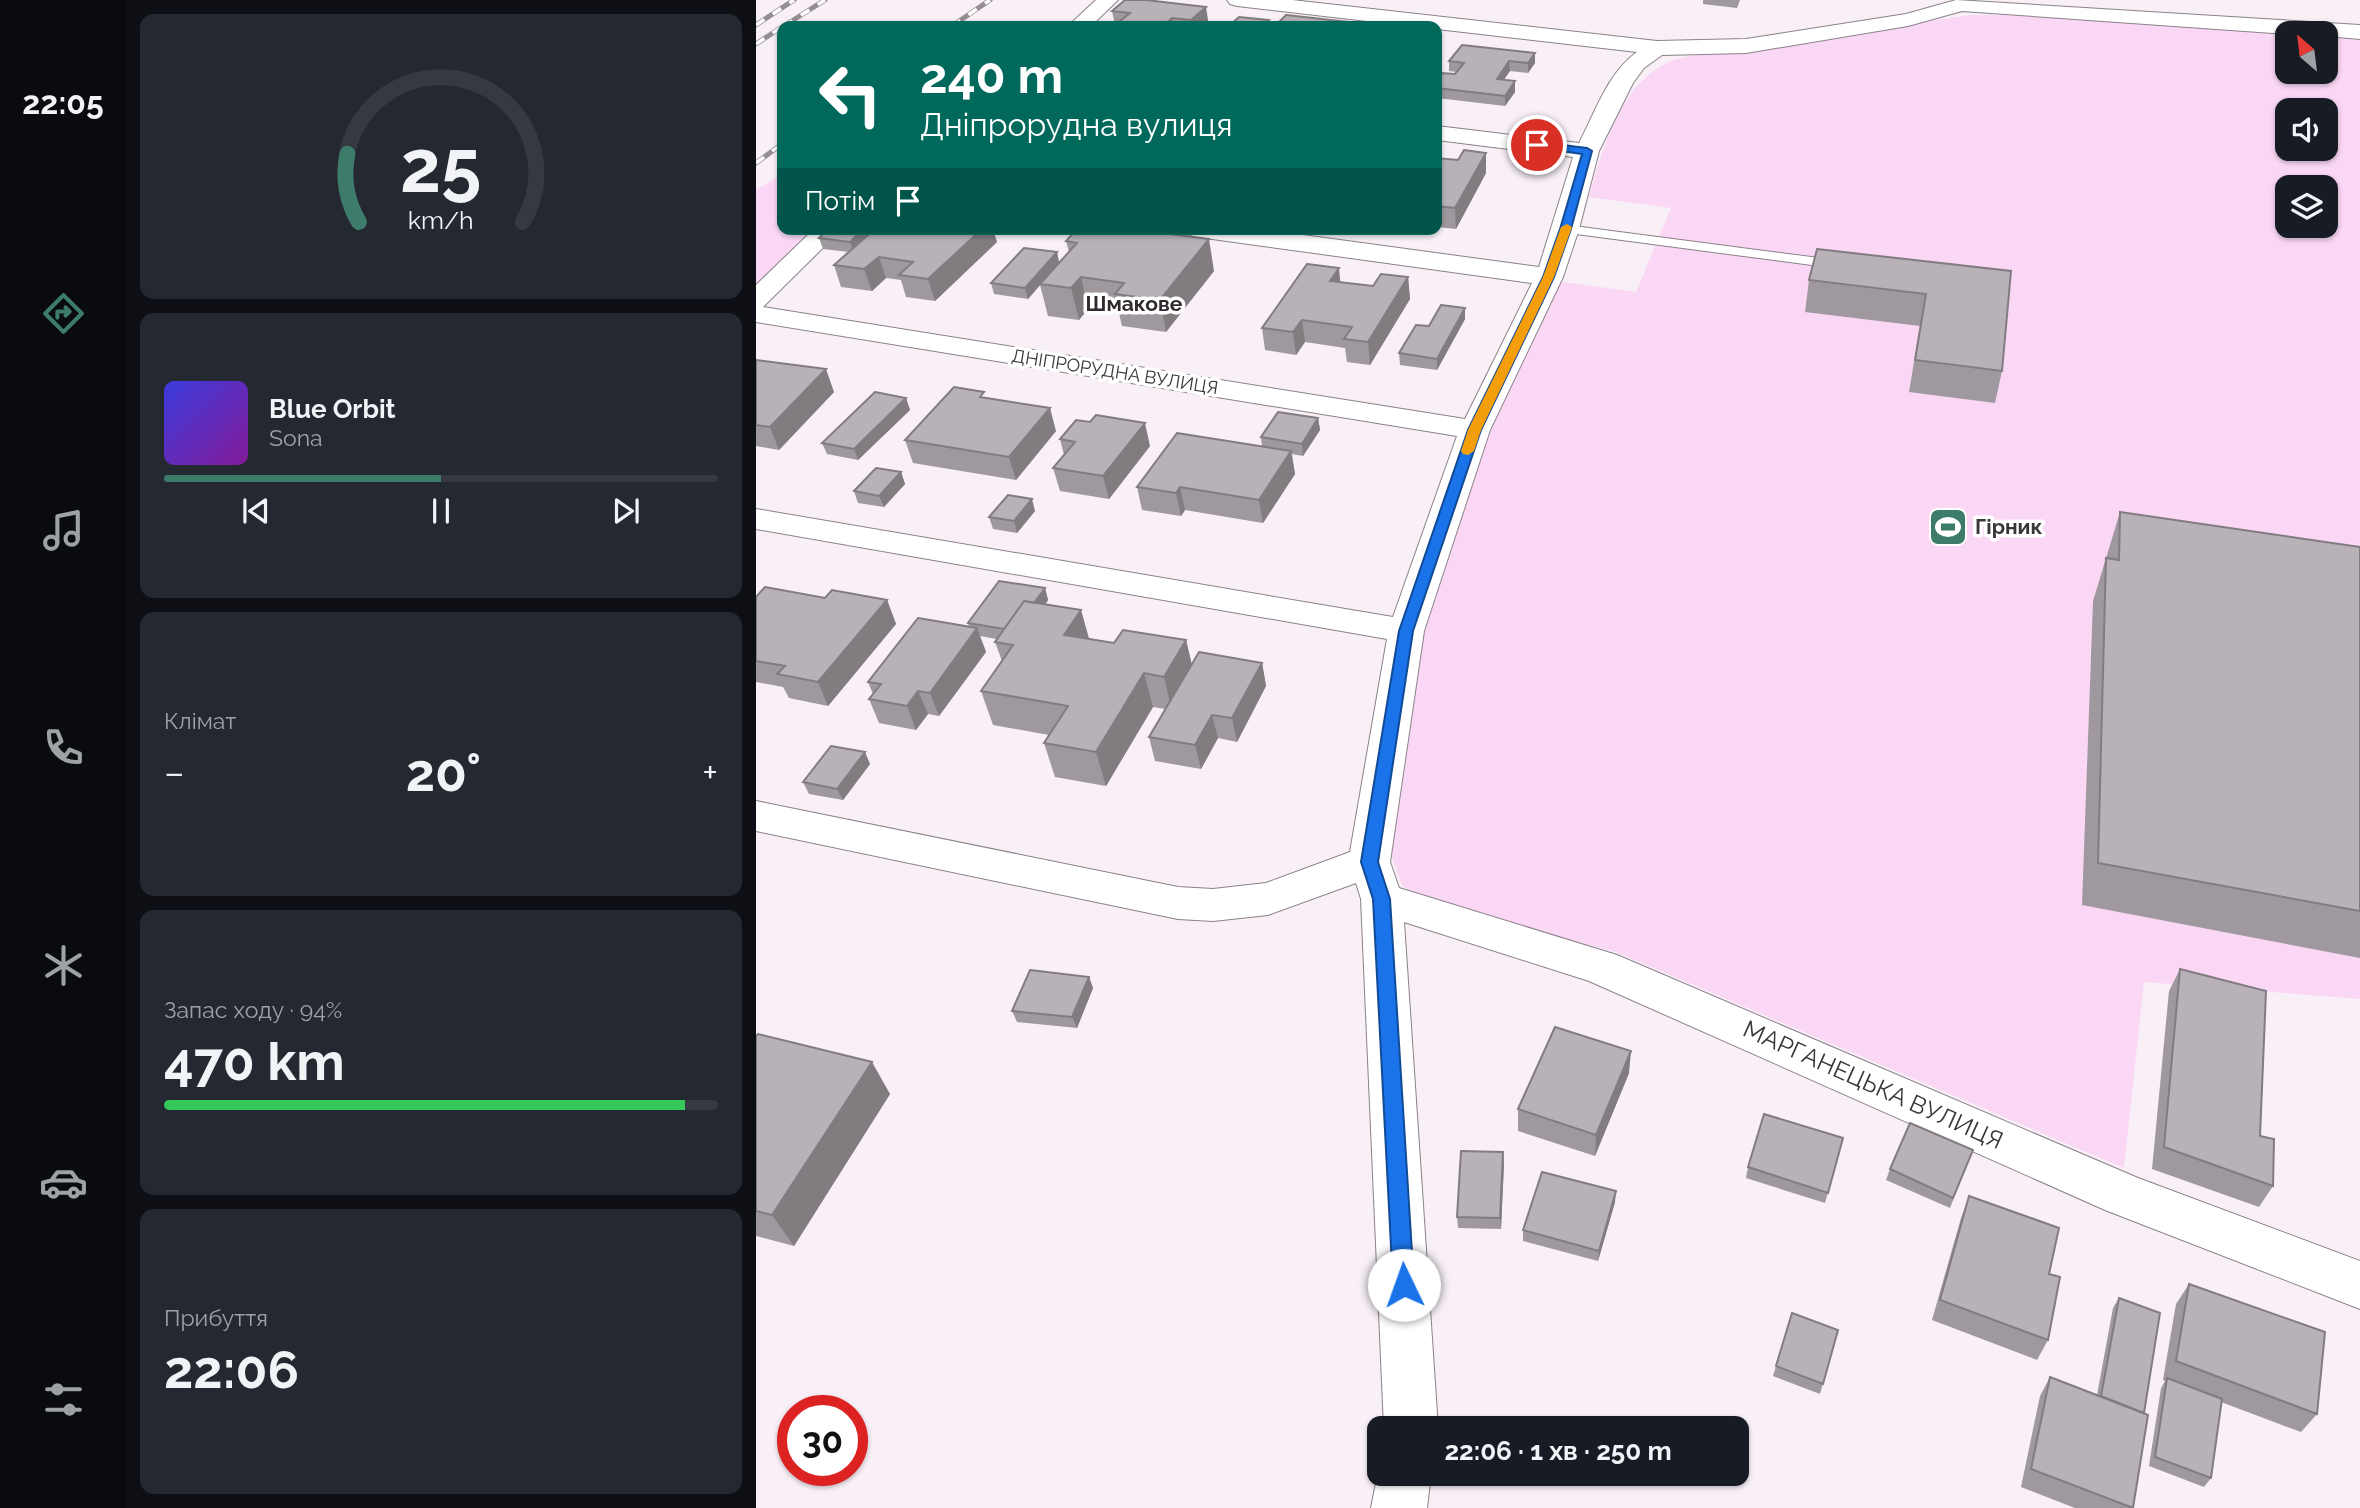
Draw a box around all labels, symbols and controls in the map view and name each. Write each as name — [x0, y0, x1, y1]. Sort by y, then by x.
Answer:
north arrow — [2275, 21, 2338, 84]
map controls — [2275, 21, 2338, 238]
text: 240 m — [920, 47, 1063, 104]
icon: left — [805, 49, 896, 140]
text: 22:05 — [22, 84, 104, 121]
button: sound — [2275, 98, 2338, 161]
text: Дніпрорудна вулиця — [920, 106, 1233, 143]
pin — [1507, 115, 1567, 175]
text: 25 — [400, 125, 482, 210]
icon: arrive — [1518, 126, 1556, 164]
button: layers — [2275, 175, 2338, 238]
icon: arrive — [889, 182, 927, 220]
text: Потім — [805, 186, 875, 216]
text: km/h — [408, 205, 474, 235]
icon: directions — [39, 289, 88, 338]
district label: Шмакове — [1086, 291, 1183, 316]
street label: ДНІПРОРУДНА ВУЛИЦЯ — [1010, 345, 1220, 398]
text: Blue Orbit — [269, 394, 396, 424]
text: Sona — [269, 424, 323, 451]
icon: previous — [237, 492, 275, 530]
icon: pause — [422, 492, 460, 530]
icon: next — [607, 492, 645, 530]
icon: music — [39, 506, 88, 555]
sports icon: Гірник — [1927, 506, 1969, 548]
place label: Гірник — [1975, 514, 2042, 539]
text: Клімат — [164, 707, 236, 734]
icon: phone — [39, 723, 88, 772]
text: 20° — [406, 742, 481, 803]
text: − — [164, 750, 184, 795]
text: + — [702, 750, 718, 795]
icon: climate — [39, 941, 88, 990]
text: Запас ходу · 94% — [164, 996, 342, 1023]
street label: МАРГАНЕЦЬКА ВУЛИЦЯ — [1739, 1014, 2008, 1155]
text: 470 km — [164, 1031, 345, 1092]
icon: car — [39, 1158, 88, 1207]
position arrow — [1367, 1248, 1441, 1322]
text: Прибуття — [164, 1304, 268, 1331]
text: 22:06 — [164, 1339, 299, 1400]
icon: filters — [39, 1375, 88, 1424]
speed limit sign: 30 — [777, 1395, 868, 1486]
text: 22:06 · 1 хв · 250 m — [1444, 1436, 1672, 1466]

